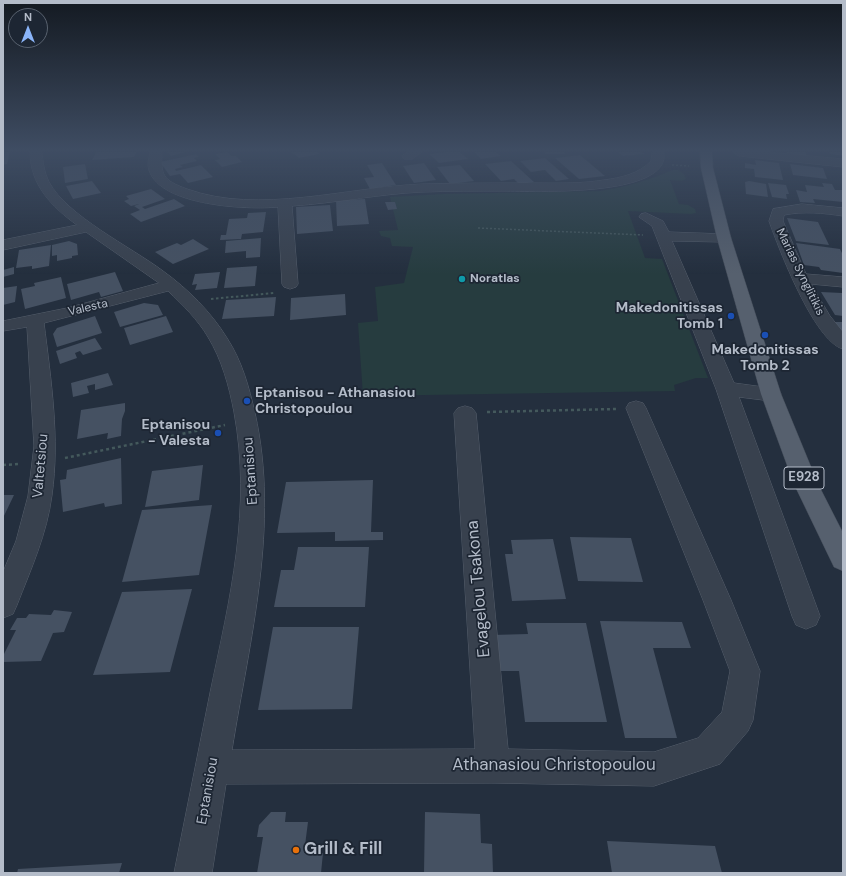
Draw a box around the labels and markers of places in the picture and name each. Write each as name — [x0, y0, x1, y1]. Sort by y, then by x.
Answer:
place label: Noratlas — [470, 272, 520, 286]
marker: Noratlas — [457, 274, 467, 284]
place label: Makedonitissas Tomb 1 — [616, 300, 723, 332]
marker: Makedonitissas Tomb 1 — [726, 311, 736, 321]
marker: Makedonitissas Tomb 2 — [760, 330, 770, 340]
place label: Makedonitissas Tomb 2 — [711, 342, 819, 374]
place label: Eptanisou - Athanasiou Christopoulou — [255, 385, 415, 418]
marker: Eptanisou - Athanasiou Christopoulou — [242, 396, 252, 406]
place label: Eptanisou - Valesta — [142, 417, 210, 450]
marker: Eptanisou - Valesta — [213, 428, 223, 438]
place label: Grill & Fill — [304, 840, 382, 860]
marker: Grill & Fill — [291, 845, 301, 855]

